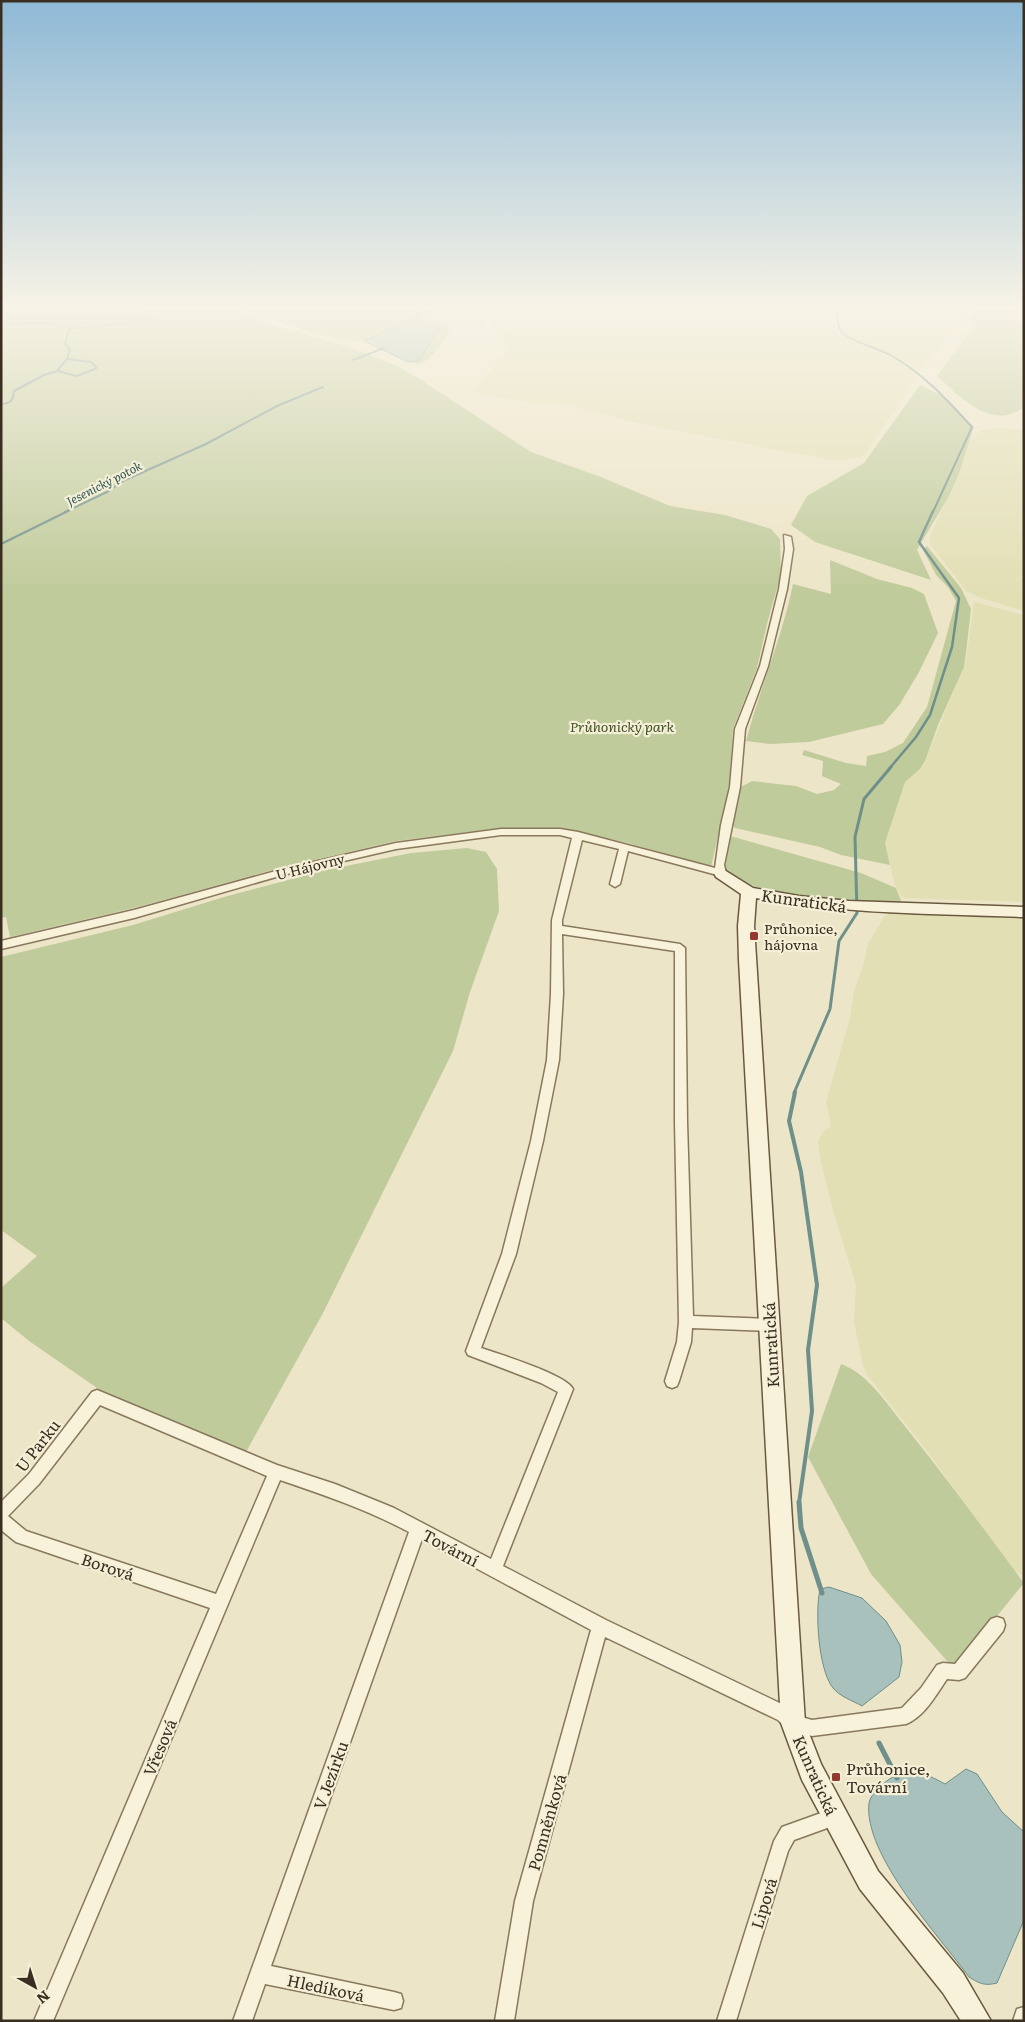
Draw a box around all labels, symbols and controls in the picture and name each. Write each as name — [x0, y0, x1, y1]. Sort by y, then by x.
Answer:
water label: Jesenický potok — [63, 456, 145, 510]
park label: Průhonický park — [570, 716, 675, 736]
street label: U Hájovny — [273, 848, 347, 884]
street label: Kunratická — [760, 882, 848, 918]
place label: Průhonice, hájovna — [764, 918, 838, 954]
marker: Průhonice, hájovna — [748, 930, 760, 942]
street label: Kunratická — [756, 1301, 784, 1388]
street label: U Parku — [9, 1413, 65, 1477]
street label: Tovární — [418, 1522, 484, 1572]
street label: Borová — [79, 1546, 138, 1586]
street label: Vřesová — [136, 1714, 182, 1779]
street label: Kunratická — [788, 1731, 845, 1819]
street label: V Jezírku — [306, 1737, 354, 1813]
place label: Průhonice, Tovární — [846, 1756, 930, 1798]
street label: Pomněnková — [521, 1770, 571, 1873]
marker: Průhonice, Tovární — [830, 1771, 842, 1783]
street label: Lipová — [744, 1874, 782, 1932]
north arrow — [10, 1962, 60, 2012]
street label: Hledíková — [285, 1967, 367, 2007]
text: N — [33, 1986, 55, 2010]

